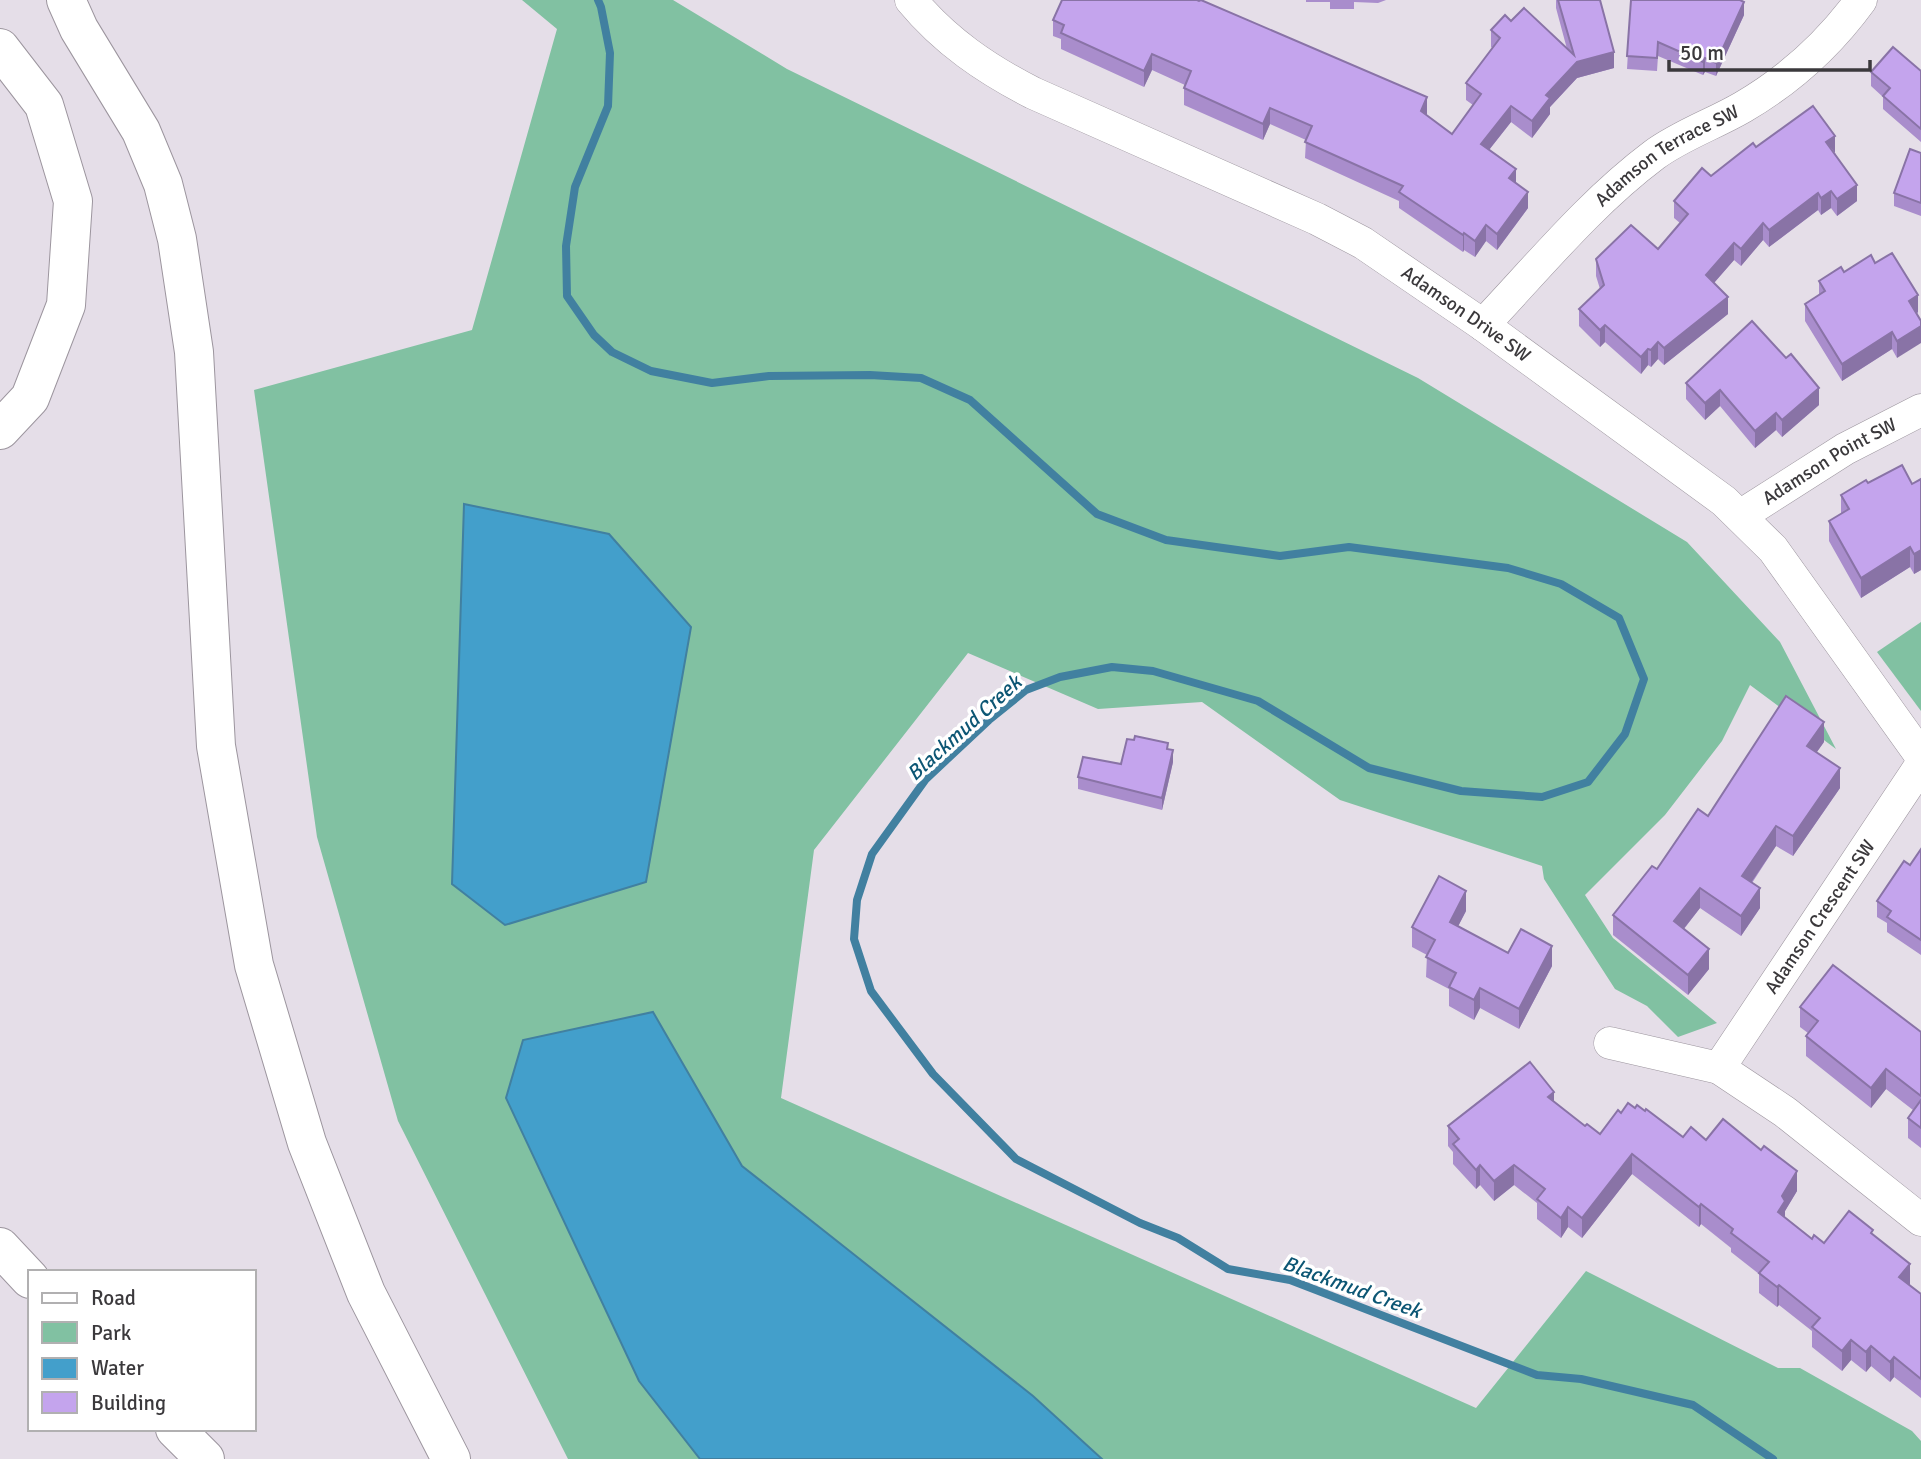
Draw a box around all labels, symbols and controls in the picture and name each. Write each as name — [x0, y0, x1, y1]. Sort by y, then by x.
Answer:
scale bar — [1669, 28, 1870, 72]
text: 50 m — [1680, 40, 1724, 66]
street label: Adamson Terrace SW — [1590, 100, 1743, 212]
street label: Adamson Drive SW — [1397, 261, 1535, 368]
street label: Adamson Point SW — [1758, 413, 1901, 511]
water label: Blackmud Creek — [901, 668, 1029, 786]
street label: Adamson Crescent SW — [1759, 835, 1881, 999]
water label: Blackmud Creek — [1279, 1250, 1427, 1325]
legend — [28, 1270, 256, 1431]
text: Road — [91, 1285, 136, 1311]
text: Park — [91, 1320, 132, 1346]
text: Water — [91, 1355, 144, 1381]
text: Building — [91, 1390, 166, 1416]

